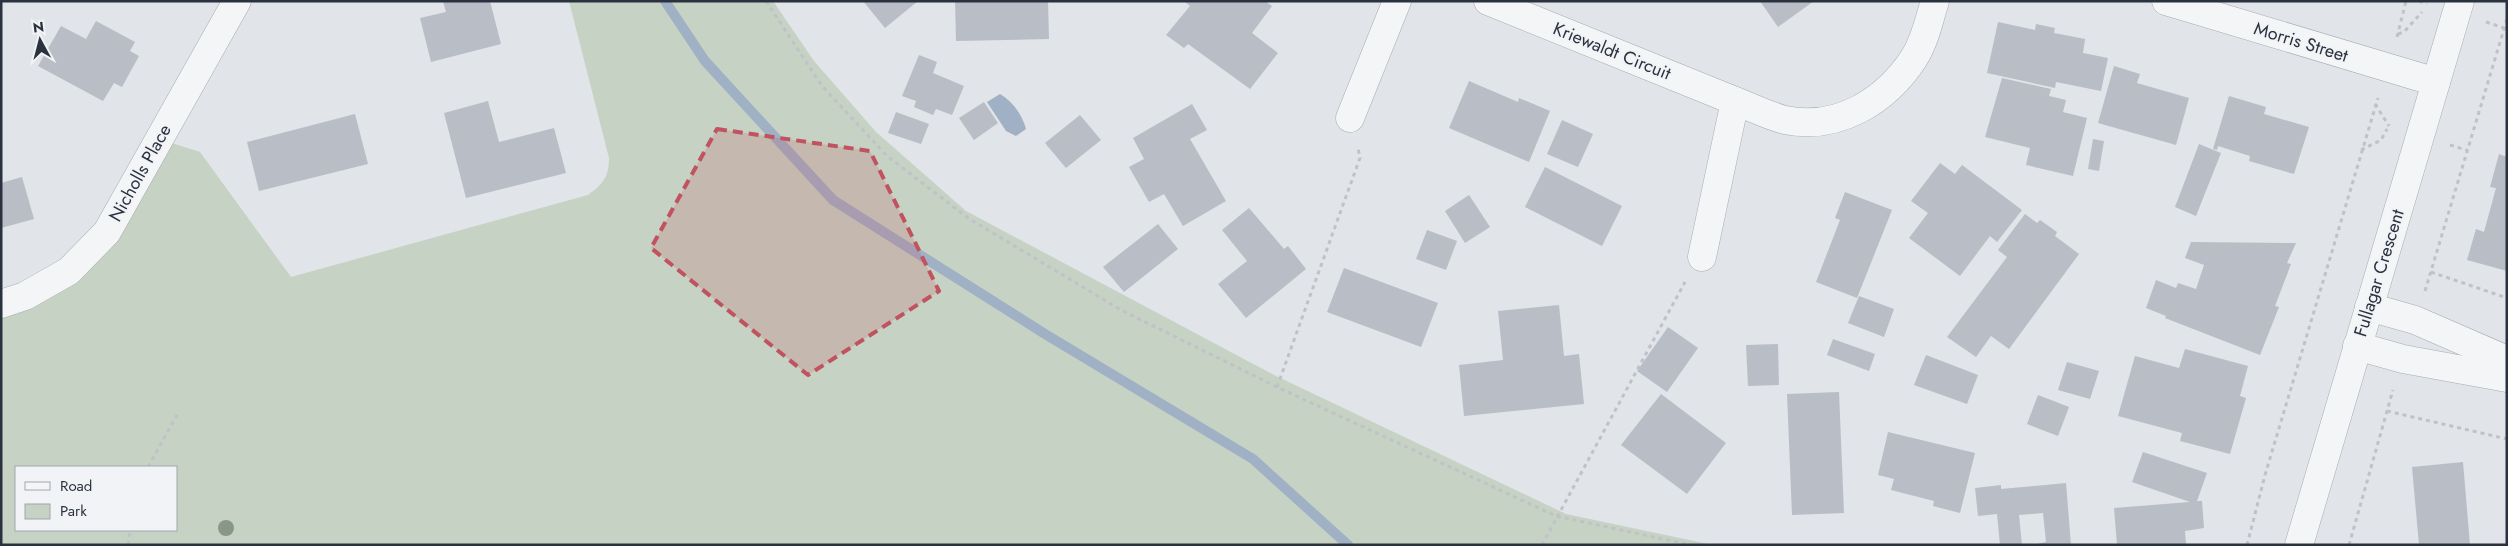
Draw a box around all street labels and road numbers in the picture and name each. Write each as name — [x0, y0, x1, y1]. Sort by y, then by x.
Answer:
street label: Morris Street — [2251, 15, 2352, 69]
street label: Kriewaldt Circuit — [1549, 16, 1675, 87]
street label: Nicholls Place — [102, 119, 178, 227]
street label: Fullagar Crescent — [2347, 205, 2411, 340]

